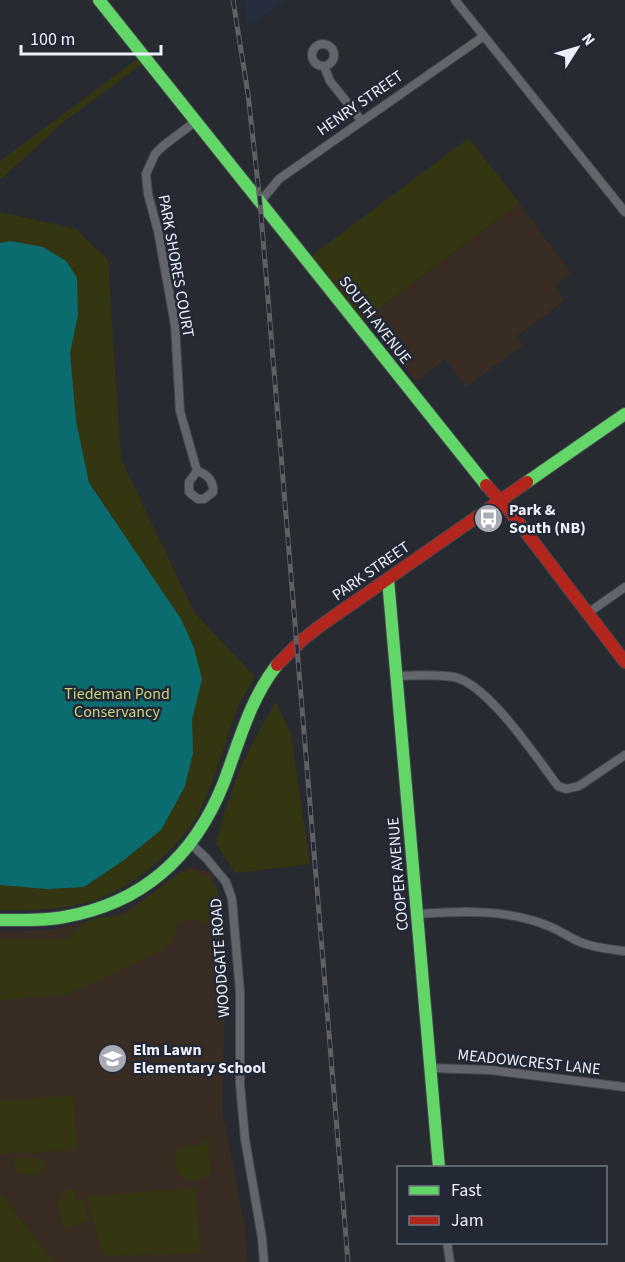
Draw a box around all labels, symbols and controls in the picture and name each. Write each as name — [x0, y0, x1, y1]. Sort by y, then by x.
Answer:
scale bar — [21, 18, 160, 56]
north arrow — [547, 18, 607, 78]
text: 100 m — [30, 27, 75, 52]
text: N — [576, 29, 600, 50]
street label: HENRY STREET — [313, 65, 408, 141]
street label: PARK SHORES COURT — [153, 193, 199, 339]
street label: SOUTH AVENUE — [334, 271, 416, 369]
place label: Park & South (NB) — [509, 499, 586, 539]
bus stop icon: Park & South (NB) — [472, 503, 504, 535]
street label: PARK STREET — [328, 536, 414, 606]
park label: Tiedeman Pond Conservancy — [64, 683, 170, 723]
street label: COOPER AVENUE — [382, 816, 414, 932]
street label: WOODGATE ROAD — [205, 897, 235, 1018]
place label: Elm Lawn Elementary School — [133, 1039, 266, 1079]
school or university icon: Elm Lawn Elementary School — [96, 1043, 128, 1075]
street label: MEADOWCREST LANE — [456, 1044, 602, 1080]
legend — [397, 1166, 607, 1244]
text: Fast — [451, 1178, 482, 1203]
text: Jam — [451, 1208, 484, 1233]

